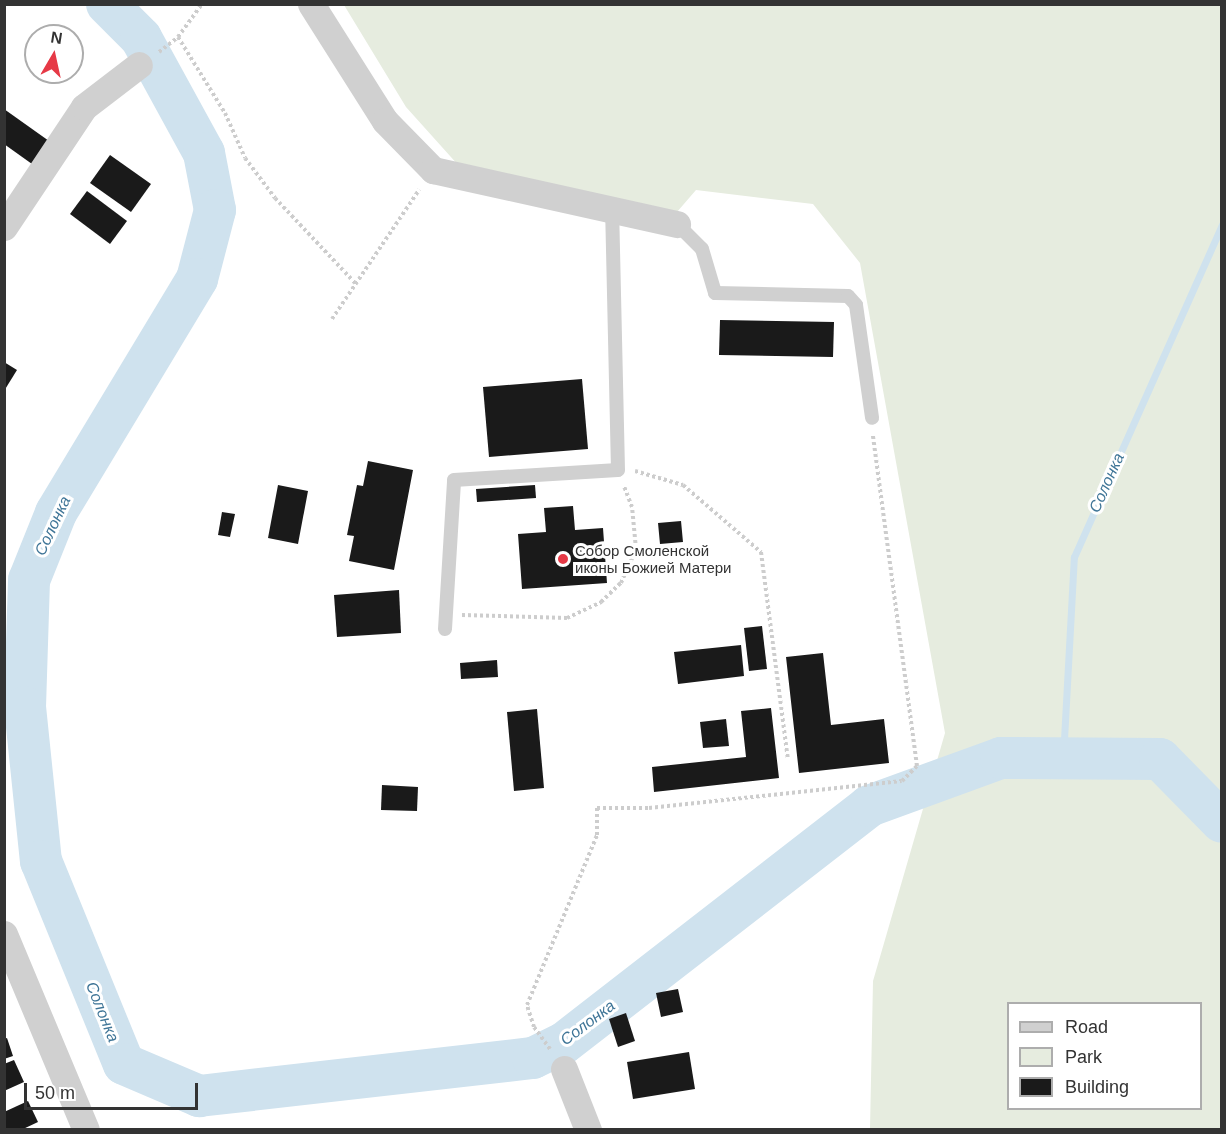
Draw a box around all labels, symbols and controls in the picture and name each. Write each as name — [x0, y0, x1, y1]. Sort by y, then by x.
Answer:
north arrow — [24, 24, 84, 84]
text: N — [50, 28, 64, 47]
water label: Солонка — [1085, 450, 1129, 516]
water label: Солонка — [31, 493, 75, 559]
place label: Собор Смоленской иконы Божией Матери — [575, 541, 731, 576]
marker: Собор Смоленской иконы Божией Матери — [556, 552, 570, 566]
water label: Солонка — [81, 979, 123, 1045]
water label: Солонка — [557, 996, 619, 1050]
legend — [1007, 1002, 1202, 1110]
text: Road — [1065, 1017, 1108, 1037]
text: Park — [1065, 1047, 1102, 1067]
scale bar — [27, 1071, 201, 1109]
text: Building — [1065, 1077, 1129, 1097]
text: 50 m — [35, 1083, 75, 1103]

